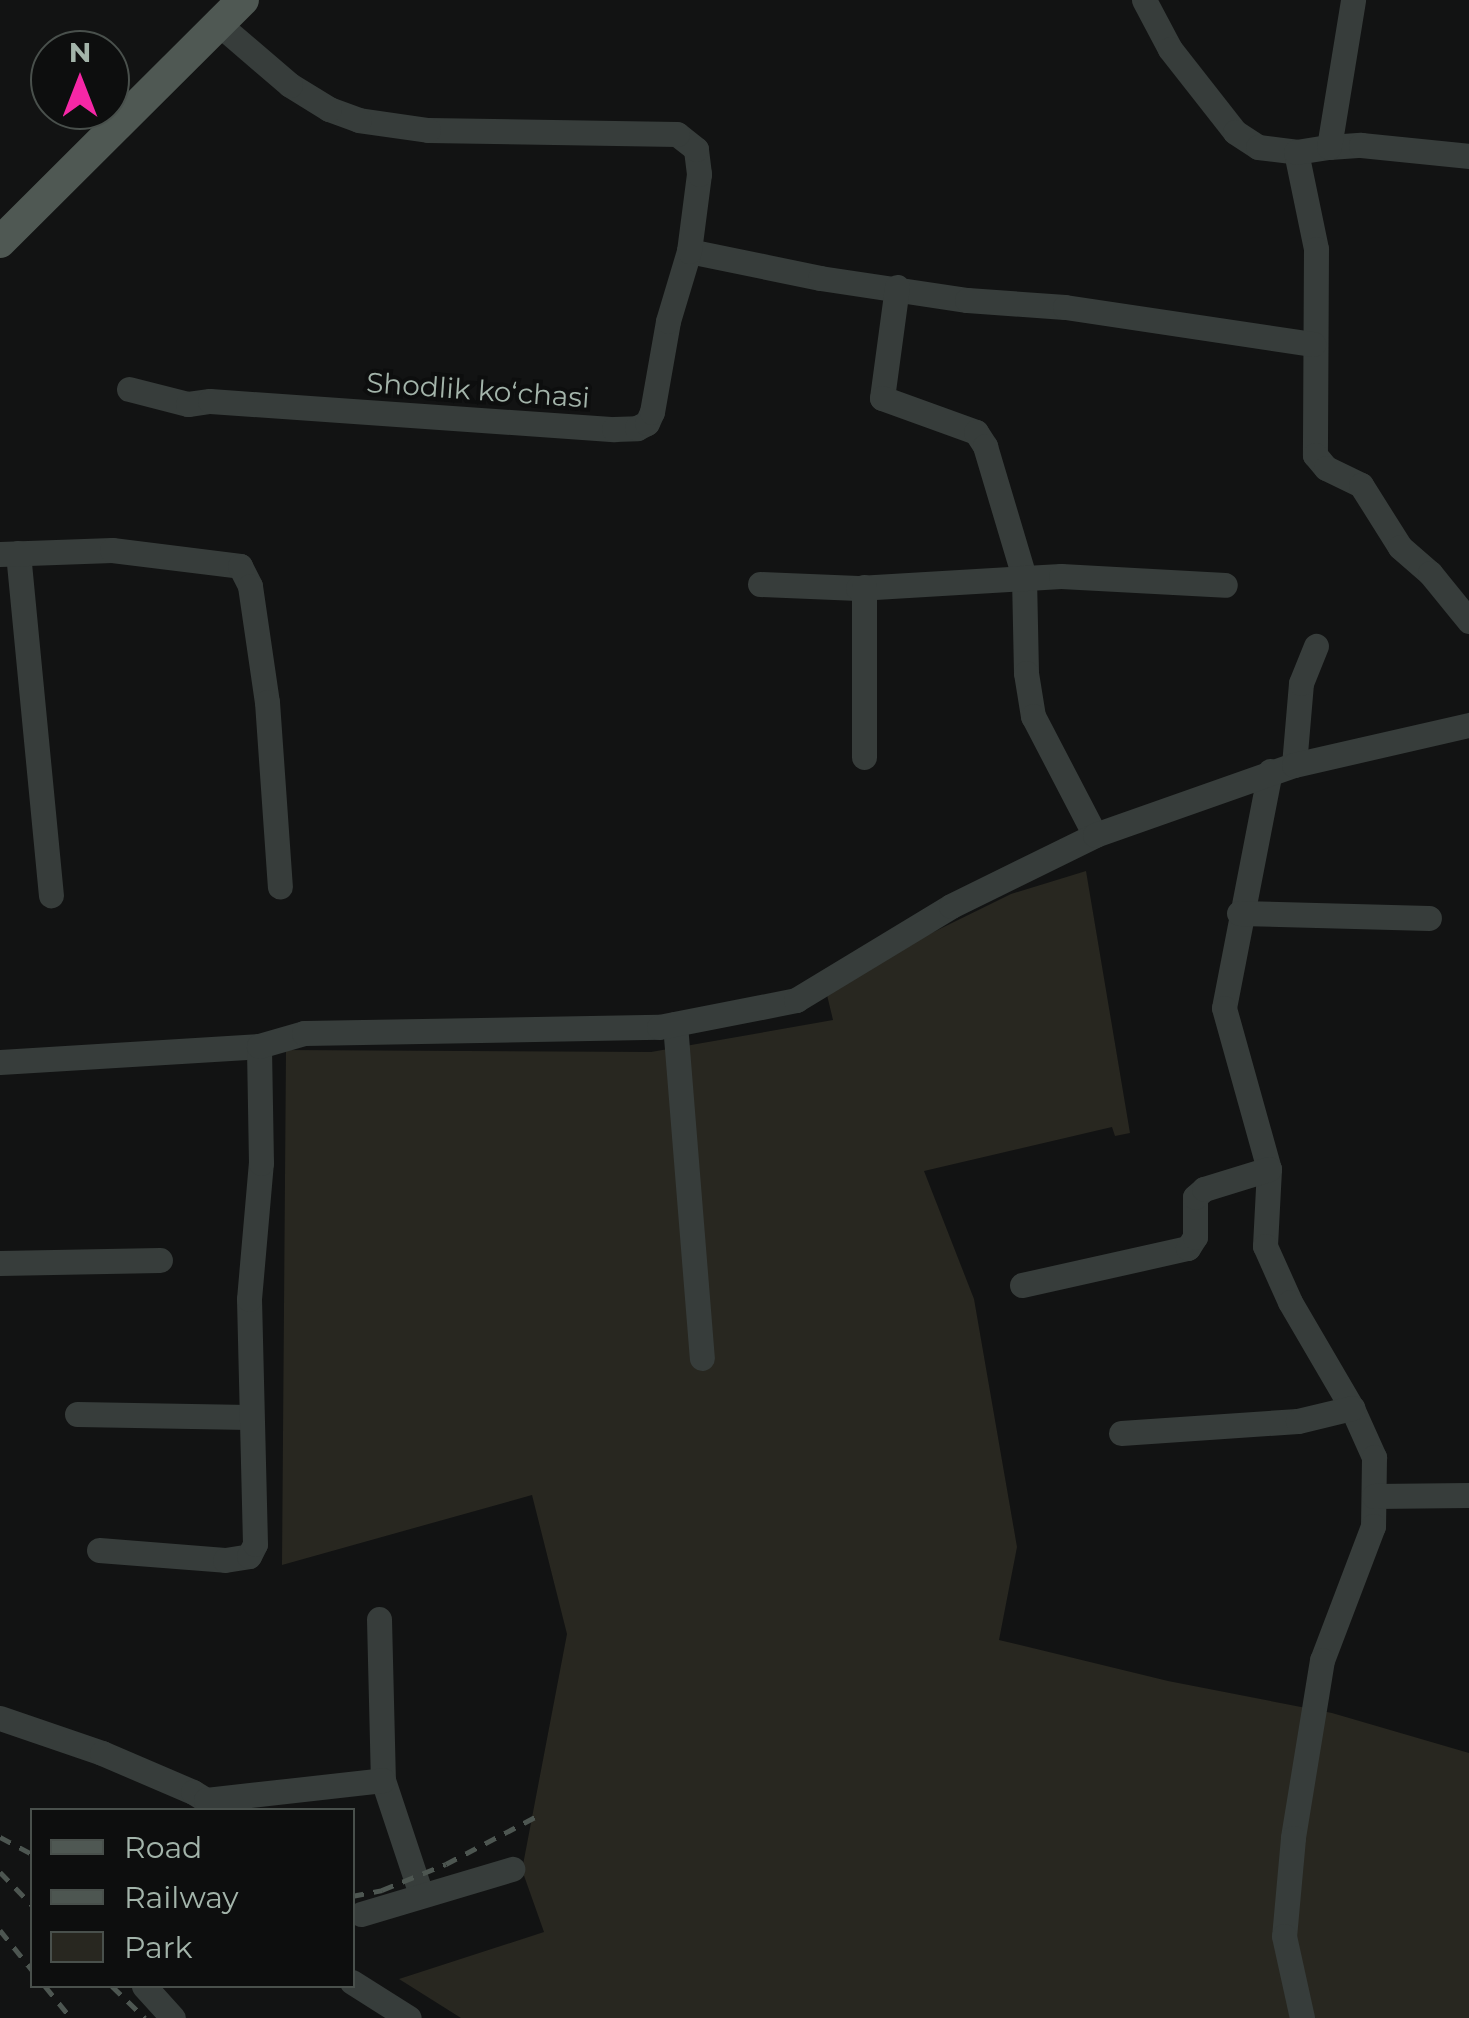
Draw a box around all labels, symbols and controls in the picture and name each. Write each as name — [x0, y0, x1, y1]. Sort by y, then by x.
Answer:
north arrow — [30, 30, 130, 130]
text: N — [69, 35, 91, 69]
street label: Shodlik koʻchasi — [365, 365, 591, 415]
legend — [30, 1808, 355, 1988]
text: Road — [124, 1829, 202, 1866]
text: Railway — [124, 1879, 239, 1916]
text: Park — [124, 1929, 193, 1966]

